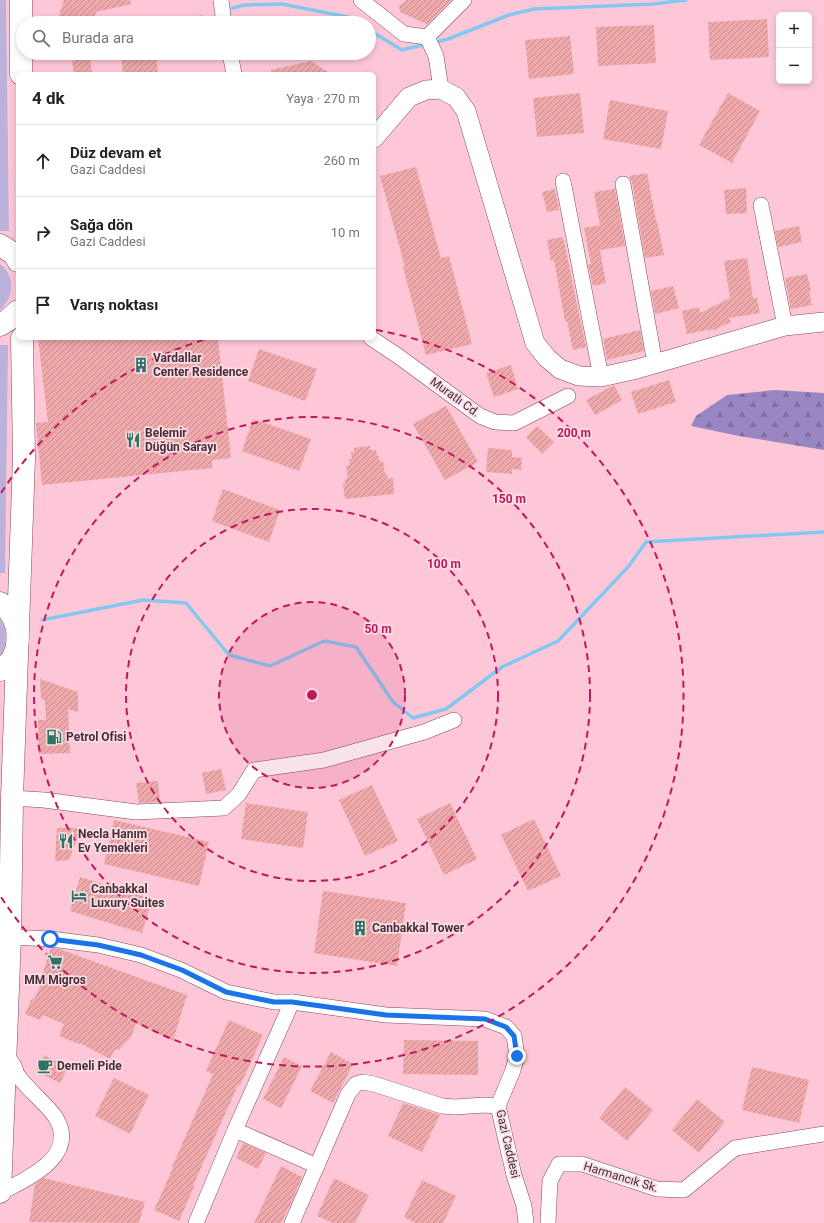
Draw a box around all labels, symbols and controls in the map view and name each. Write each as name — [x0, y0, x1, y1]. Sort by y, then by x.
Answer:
map controls — [776, 12, 812, 84]
button: + — [776, 12, 812, 48]
search box — [16, 16, 376, 60]
icon: search — [30, 27, 52, 49]
text: Burada ara — [62, 29, 134, 47]
button: − — [776, 48, 812, 84]
text: 4 dk — [32, 88, 65, 108]
text: Yaya · 270 m — [286, 91, 360, 106]
text: Düz devam et — [70, 144, 161, 162]
icon: ahead — [32, 150, 54, 172]
text: 260 m — [323, 153, 360, 168]
text: Gazi Caddesi — [70, 162, 146, 177]
text: Sağa dön — [70, 216, 133, 234]
icon: right — [32, 222, 54, 244]
text: 10 m — [331, 225, 360, 240]
text: Gazi Caddesi — [70, 234, 146, 249]
icon: arrive — [32, 294, 54, 316]
text: Varış noktası — [70, 296, 158, 314]
place label: Vardallar Center Residence — [153, 351, 249, 379]
building icon: Vardallar Center Residence — [132, 356, 150, 374]
street label: Muratlı Cd. — [427, 374, 483, 420]
place label: Belemir Düğün Sarayı — [145, 426, 216, 454]
text: 200 m — [557, 426, 591, 440]
restaurant icon: Belemir Düğün Sarayı — [124, 431, 142, 449]
text: 150 m — [492, 492, 526, 506]
text: 100 m — [427, 557, 461, 571]
text: 50 m — [364, 622, 392, 636]
centre of rings — [305, 688, 319, 702]
fuel station icon: Petrol Ofisi — [45, 728, 63, 746]
place label: Petrol Ofisi — [66, 730, 126, 744]
place label: Necla Hanım Ev Yemekleri — [78, 827, 148, 855]
restaurant icon: Necla Hanım Ev Yemekleri — [57, 832, 75, 850]
place label: Canbakkal Luxury Suites — [91, 882, 164, 910]
hotel icon: Canbakkal Luxury Suites — [70, 887, 88, 905]
building icon: Canbakkal Tower — [351, 919, 369, 937]
place label: Canbakkal Tower — [372, 921, 465, 935]
route start — [41, 930, 59, 948]
supermarket icon: MM Migros — [46, 953, 64, 971]
place label: MM Migros — [24, 973, 86, 987]
route end — [508, 1047, 526, 1065]
cafe icon: Demeli Pide — [36, 1057, 54, 1075]
place label: Demeli Pide — [57, 1059, 122, 1073]
street label: Gazi Caddesi — [493, 1108, 523, 1180]
street label: Harmancık Sk. — [582, 1159, 660, 1195]

